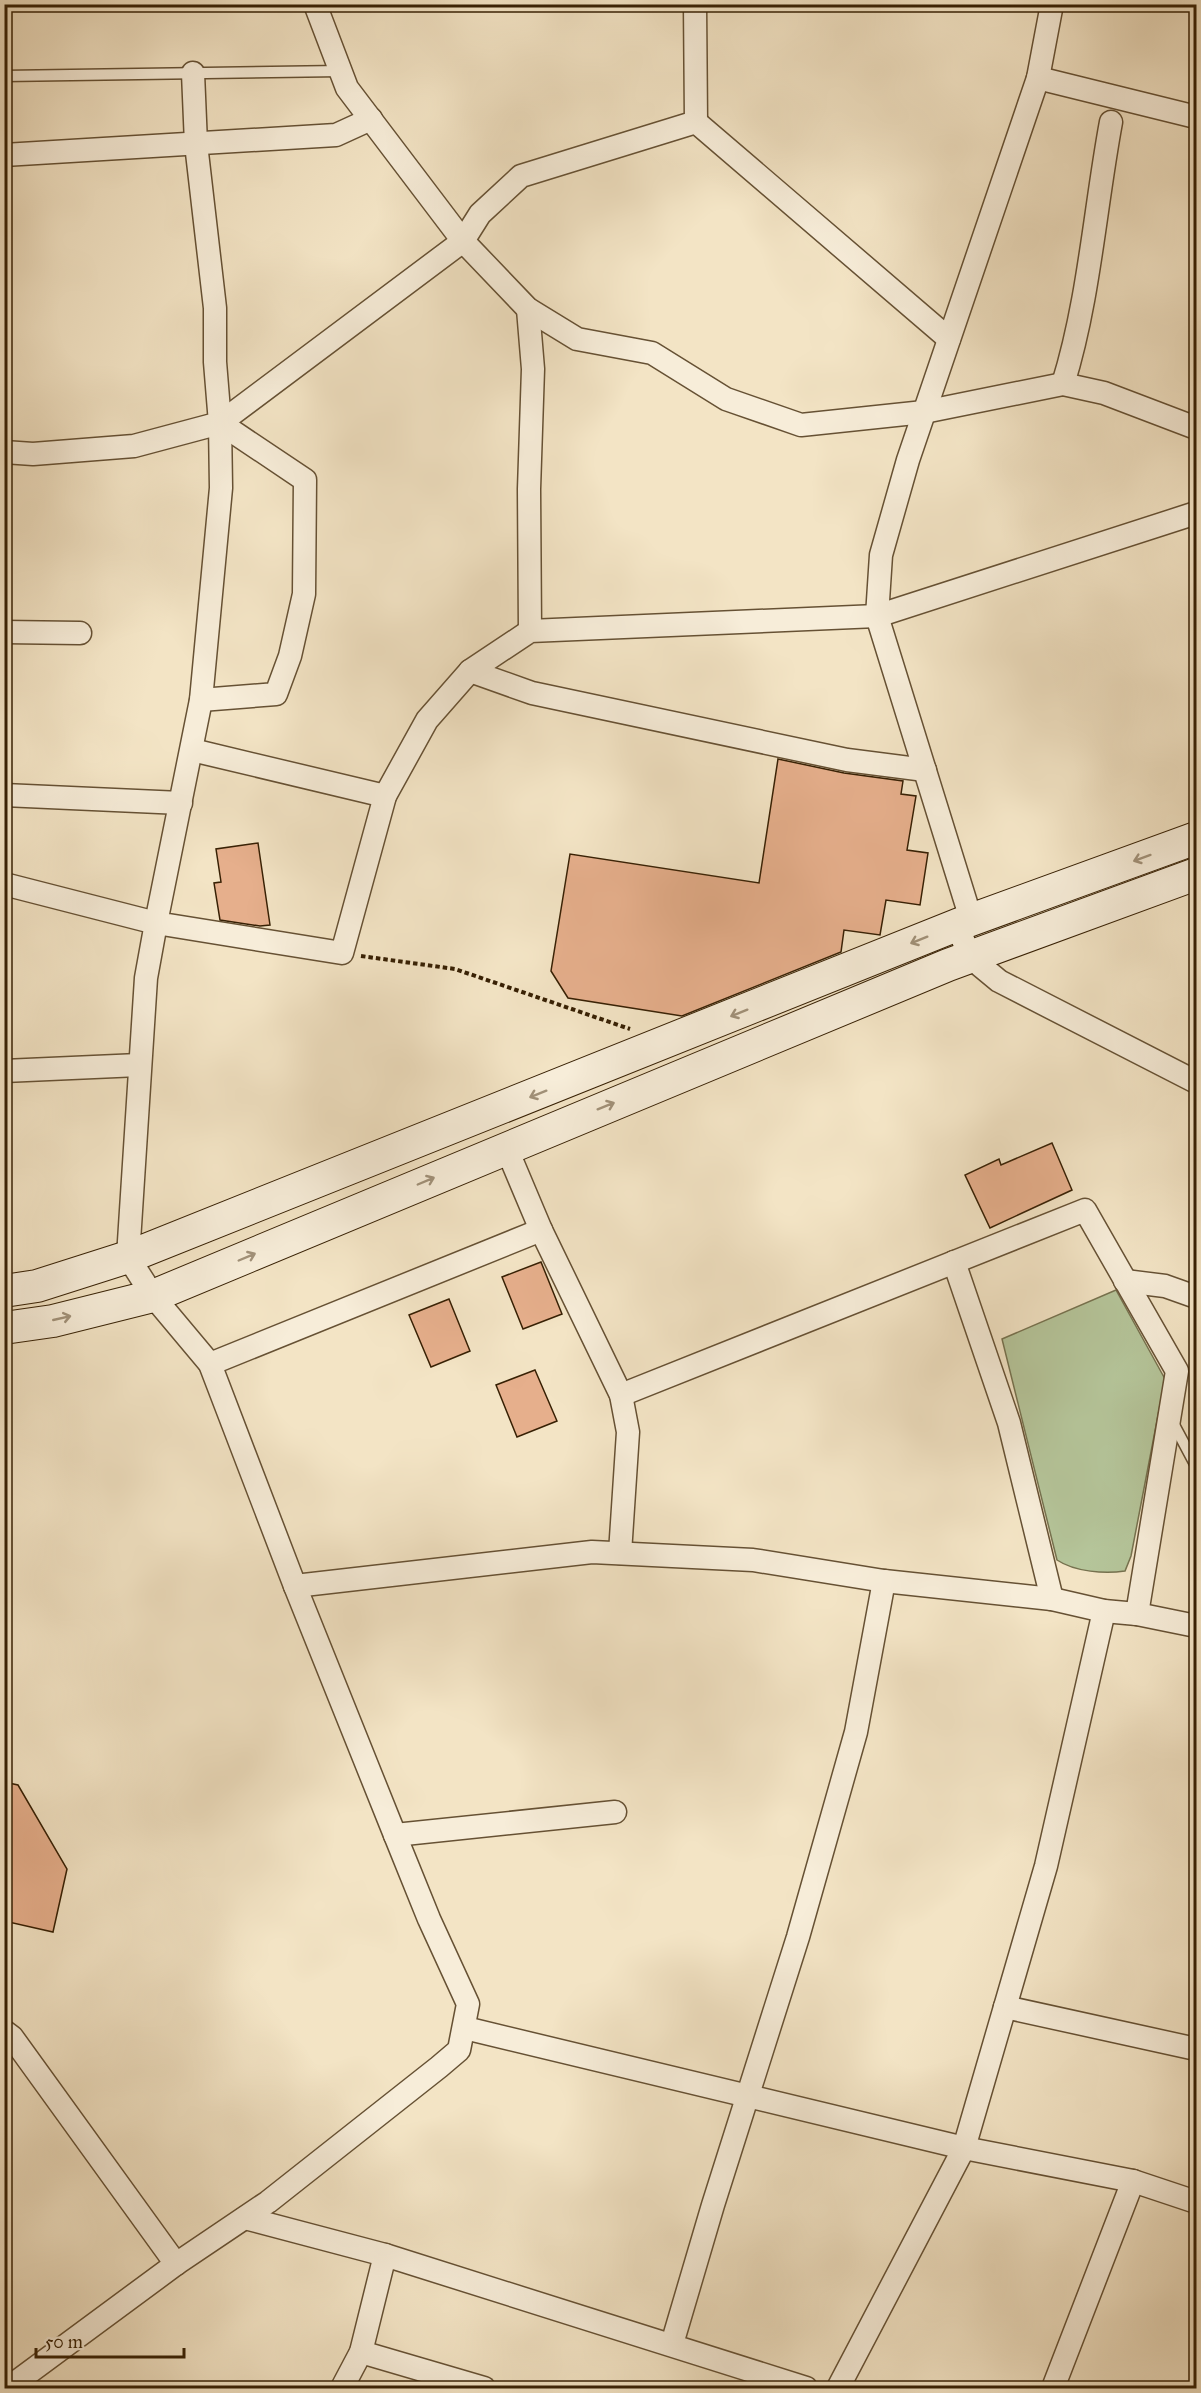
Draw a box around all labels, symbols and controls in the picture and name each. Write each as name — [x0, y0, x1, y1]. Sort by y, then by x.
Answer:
one-way arrow — [1133, 853, 1151, 864]
one-way arrow — [911, 935, 929, 946]
one-way arrow — [730, 1009, 748, 1020]
one-way arrow — [530, 1089, 548, 1100]
one-way arrow — [596, 1100, 615, 1111]
one-way arrow — [416, 1175, 435, 1186]
one-way arrow — [237, 1251, 255, 1262]
one-way arrow — [52, 1312, 71, 1324]
scale bar — [36, 2321, 184, 2359]
text: 50 m — [45, 2331, 83, 2353]

